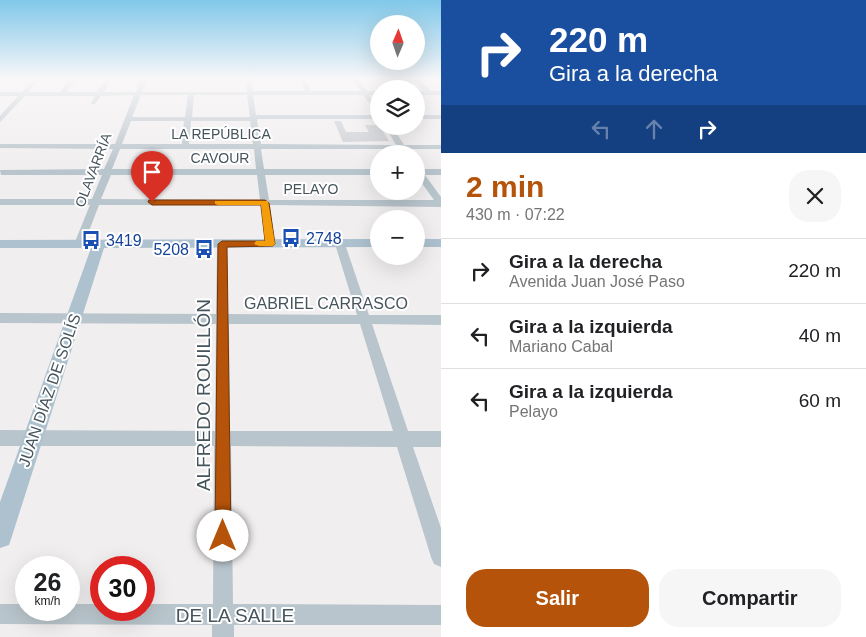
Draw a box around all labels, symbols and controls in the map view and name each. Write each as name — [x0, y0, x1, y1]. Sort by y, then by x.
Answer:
north arrow — [370, 15, 425, 70]
map controls — [370, 15, 425, 265]
icon: right — [466, 20, 531, 85]
text: 220 m — [549, 20, 648, 59]
text: Gira a la derecha — [549, 61, 718, 86]
button: layers — [370, 80, 425, 135]
icon: left — [587, 115, 615, 143]
icon: ahead — [640, 115, 668, 143]
icon: right — [693, 115, 721, 143]
street label: LA REPÚBLICA — [171, 126, 271, 142]
street label: OLAVARRÍA — [72, 130, 115, 209]
button: + — [370, 145, 425, 200]
street label: CAVOUR — [191, 150, 249, 166]
pin — [131, 151, 173, 202]
icon: arrive — [138, 158, 166, 186]
text: 2 min — [466, 170, 544, 203]
button: close — [789, 170, 841, 222]
street label: PELAYO — [284, 181, 339, 197]
text: 430 m · 07:22 — [466, 206, 565, 223]
button: − — [370, 210, 425, 265]
bus stop icon: 2748 — [280, 227, 302, 249]
bus stop icon: 3419 — [80, 229, 102, 251]
place label: 2748 — [306, 230, 342, 247]
place label: 3419 — [106, 232, 142, 249]
bus stop icon: 5208 — [193, 238, 215, 260]
place label: 5208 — [153, 241, 189, 258]
text: Gira a la derecha — [509, 251, 662, 272]
icon: right — [466, 257, 494, 285]
text: 220 m — [788, 260, 841, 281]
text: Avenida Juan José Paso — [509, 273, 685, 290]
street label: GABRIEL CARRASCO — [244, 295, 408, 312]
street label: ALFREDO ROUILLÓN — [193, 299, 214, 491]
street label: JUAN DÍAZ DE SOLÍS — [14, 311, 84, 469]
text: Gira a la izquierda — [509, 316, 673, 337]
icon: left — [466, 322, 494, 350]
text: 40 m — [799, 325, 841, 346]
text: Mariano Cabal — [509, 338, 613, 355]
text: Gira a la izquierda — [509, 381, 673, 402]
icon: left — [466, 387, 494, 415]
text: 60 m — [799, 390, 841, 411]
text: Pelayo — [509, 403, 558, 420]
position arrow — [196, 509, 248, 561]
speed limit sign: 30 — [90, 556, 155, 621]
text: 26 — [34, 568, 61, 596]
button: Salir — [466, 569, 649, 627]
button: Compartir — [659, 569, 841, 627]
text: km/h — [34, 594, 61, 608]
street label: DE LA SALLE — [176, 605, 294, 626]

